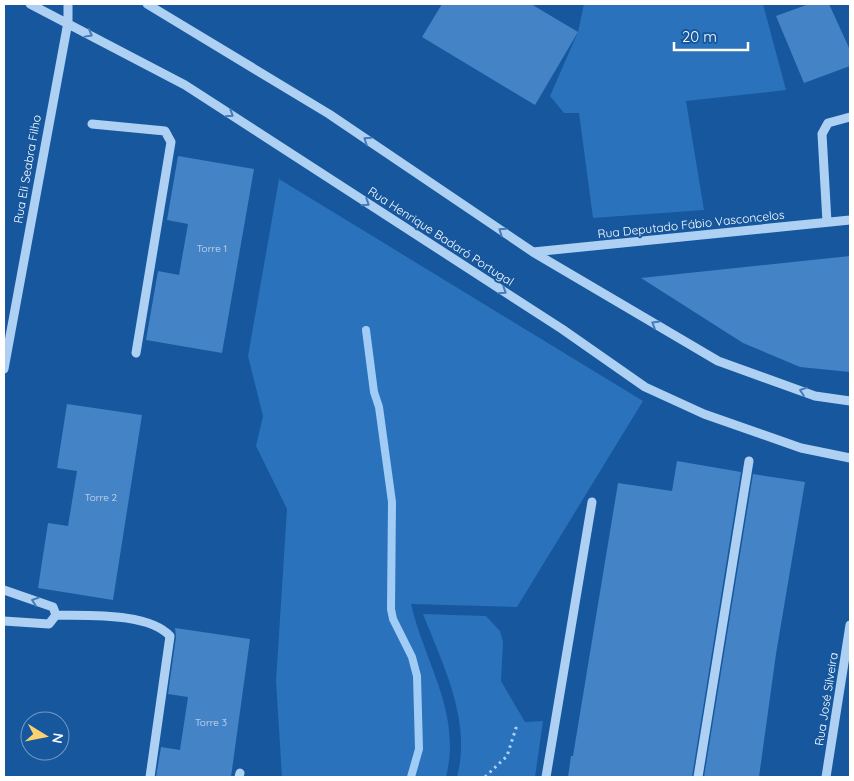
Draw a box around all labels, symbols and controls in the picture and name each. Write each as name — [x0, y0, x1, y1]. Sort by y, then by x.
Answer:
scale bar — [674, 20, 748, 52]
text: 20 m — [682, 27, 717, 46]
one-way arrow — [84, 28, 93, 38]
one-way arrow — [225, 108, 234, 118]
street label: Rua Eli Seabra Filho — [10, 114, 44, 224]
one-way arrow — [363, 137, 373, 146]
street label: Rua Henrique Badaró Portugal — [365, 183, 517, 289]
one-way arrow — [361, 196, 370, 206]
street label: Rua Deputado Fábio Vasconcelos — [597, 207, 786, 241]
one-way arrow — [498, 227, 507, 237]
house number: Torre 1 — [197, 242, 227, 255]
one-way arrow — [497, 285, 506, 294]
one-way arrow — [652, 321, 661, 331]
one-way arrow — [799, 387, 807, 397]
house number: Torre 2 — [85, 491, 118, 504]
one-way arrow — [31, 596, 40, 606]
street label: Rua José Silveira — [811, 651, 841, 747]
north arrow — [20, 711, 70, 761]
house number: Torre 3 — [195, 716, 227, 729]
text: N — [48, 732, 68, 745]

